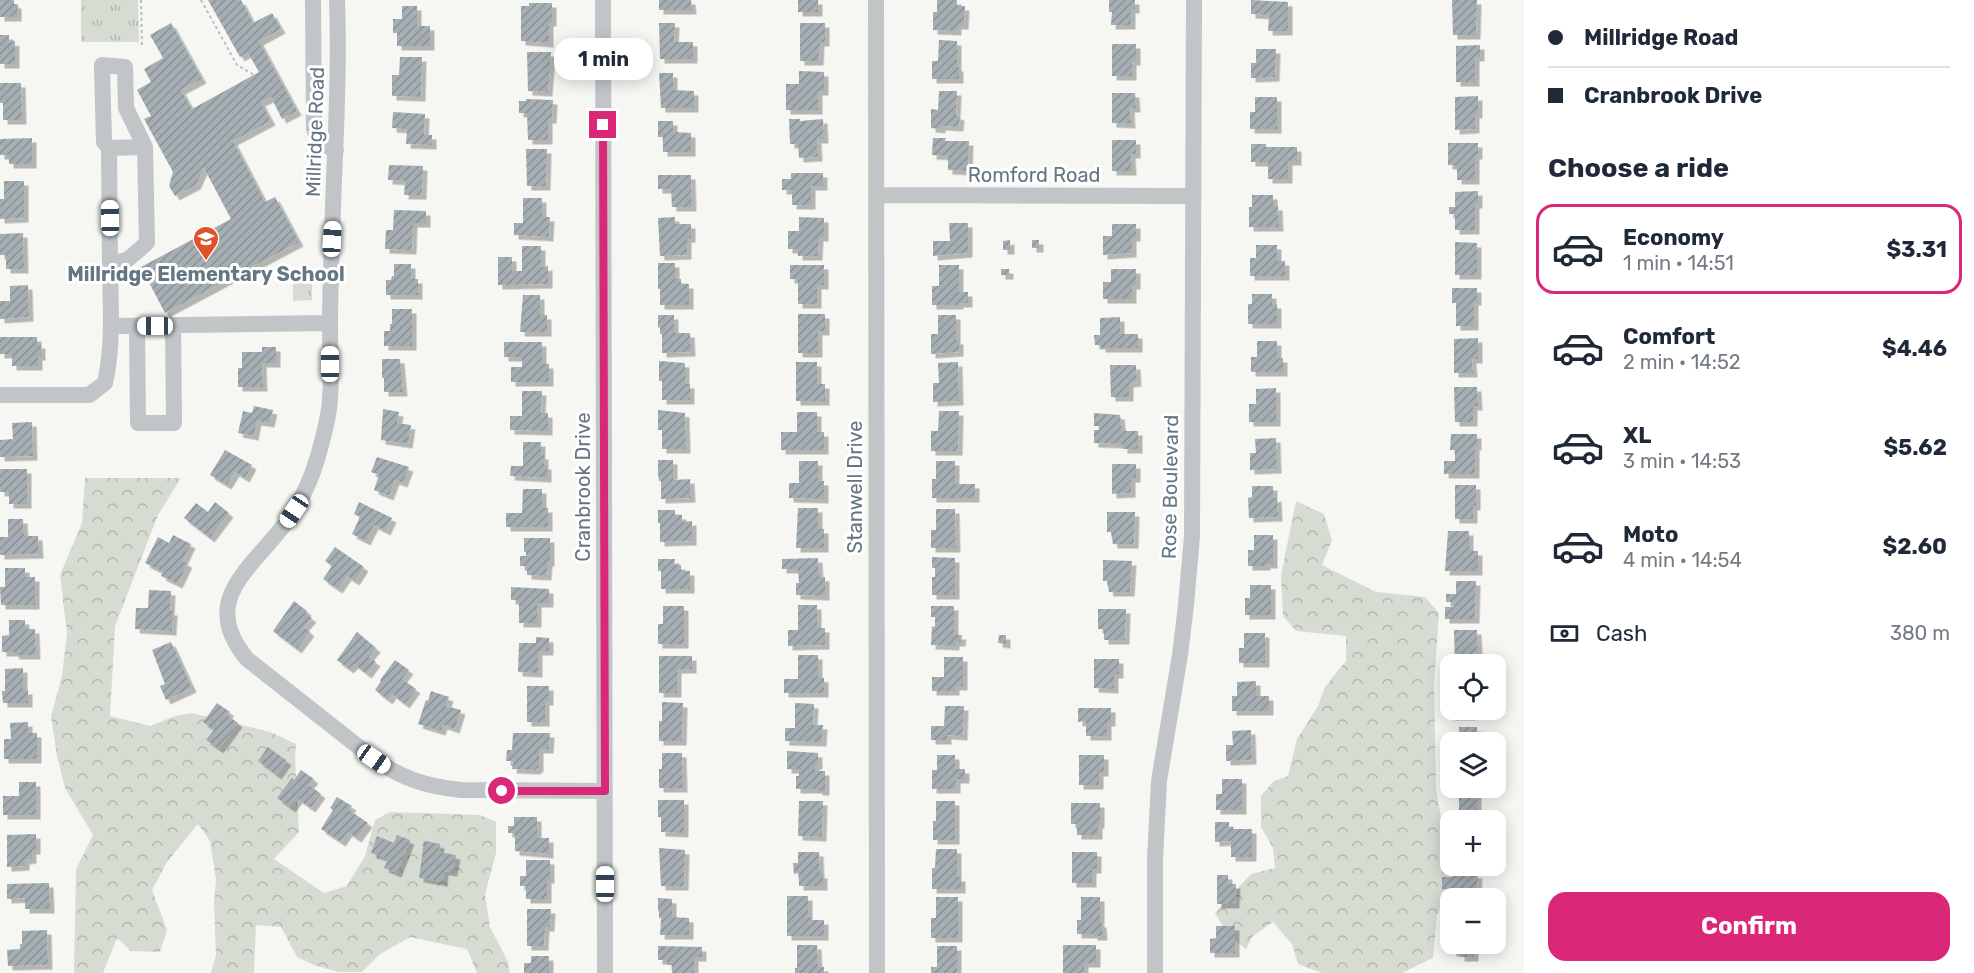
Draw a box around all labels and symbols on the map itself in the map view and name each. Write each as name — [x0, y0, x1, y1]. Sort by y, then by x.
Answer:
callout: 1 min — [554, 38, 652, 80]
street label: Millridge Road — [301, 67, 329, 197]
route end — [589, 111, 616, 138]
street label: Romford Road — [968, 163, 1100, 187]
car — [101, 200, 119, 236]
car — [322, 221, 342, 257]
school or university icon: Millridge Elementary School — [191, 224, 221, 262]
place label: Millridge Elementary School — [67, 262, 345, 286]
car — [137, 317, 173, 335]
car — [321, 346, 339, 382]
street label: Cranbrook Drive — [571, 412, 595, 562]
street label: Rose Boulevard — [1157, 415, 1183, 559]
street label: Stanwell Drive — [843, 421, 867, 554]
car — [276, 491, 312, 531]
car — [354, 741, 394, 777]
route start — [488, 777, 515, 804]
car — [596, 866, 614, 902]

